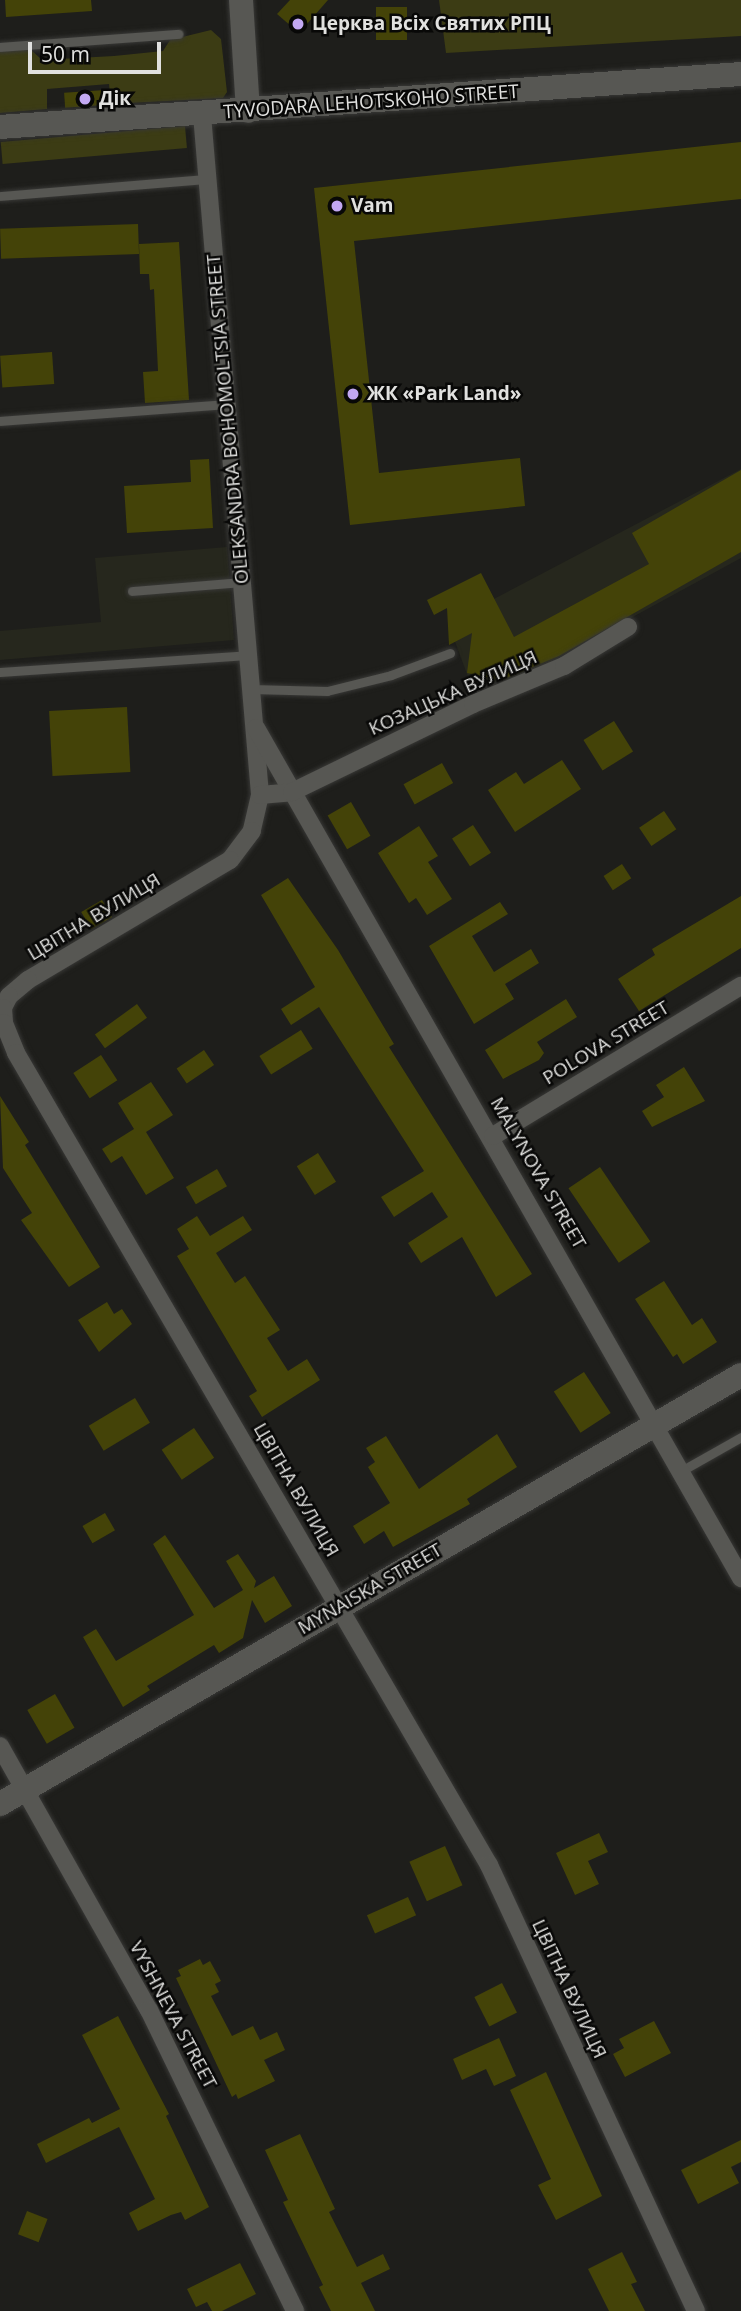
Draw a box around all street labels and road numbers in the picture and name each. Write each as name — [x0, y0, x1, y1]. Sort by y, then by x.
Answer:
street label: TYVODARA LEHOTSKOHO STREET — [222, 80, 520, 124]
street label: OLEKSANDRA BOHOMOLTSIA STREET — [202, 253, 254, 585]
street label: КОЗАЦЬКА ВУЛИЦЯ — [365, 646, 541, 740]
street label: ЦВІТНА ВУЛИЦЯ — [23, 868, 165, 966]
street label: POLOVA STREET — [539, 996, 673, 1090]
street label: MALYNOVA STREET — [485, 1093, 591, 1253]
street label: ЦВІТНА ВУЛИЦЯ — [248, 1419, 344, 1561]
street label: MYNAISKA STREET — [294, 1538, 446, 1640]
street label: ЦВІТНА ВУЛИЦЯ — [527, 1916, 611, 2062]
street label: VYSHNEVA STREET — [125, 1937, 221, 2093]

